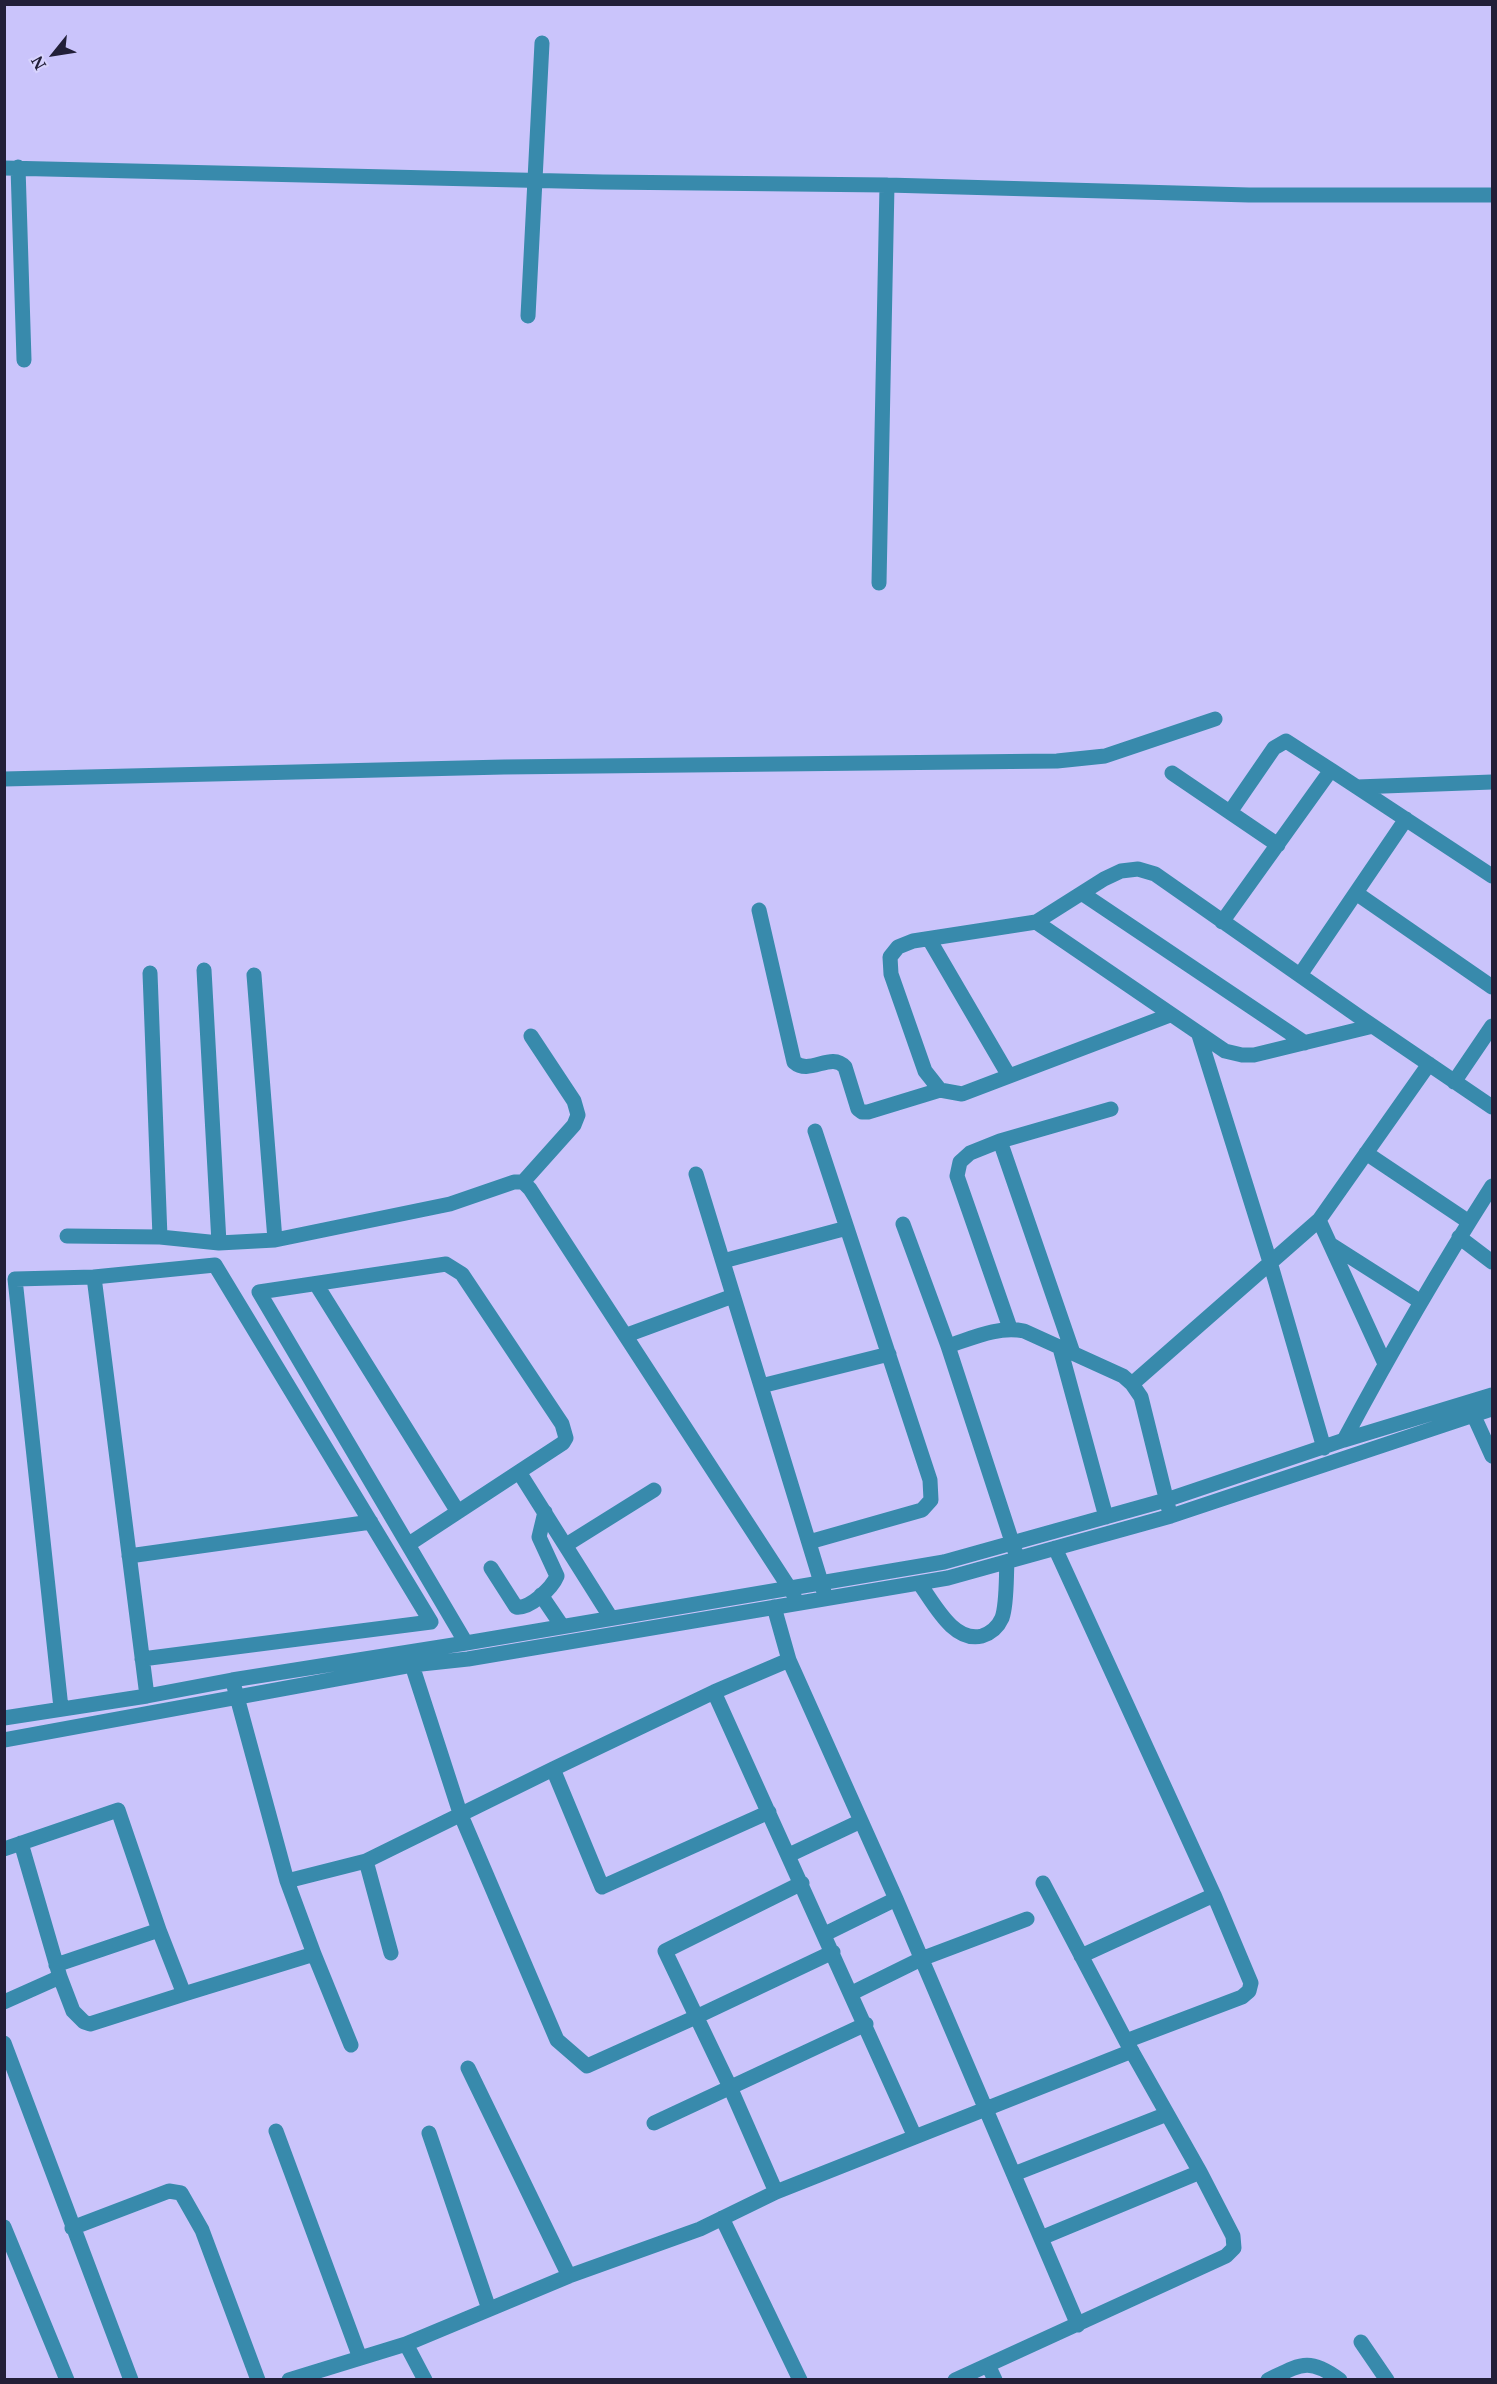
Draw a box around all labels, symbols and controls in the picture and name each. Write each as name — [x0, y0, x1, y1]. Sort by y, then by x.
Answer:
north arrow — [24, 24, 84, 84]
text: N — [26, 52, 51, 74]

